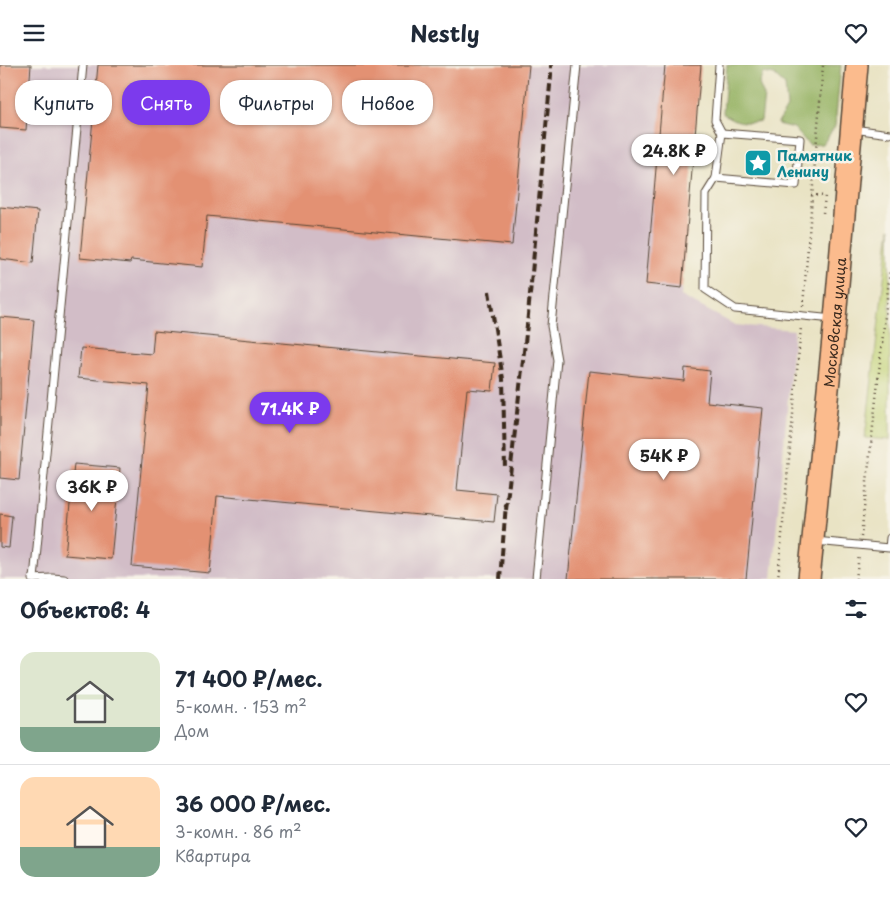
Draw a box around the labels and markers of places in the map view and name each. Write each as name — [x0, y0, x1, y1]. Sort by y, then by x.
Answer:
pin: 24.8K ₽ — [628, 133, 720, 176]
place label: Памятник Ленину — [777, 145, 852, 182]
place icon: Памятник Ленину — [743, 148, 773, 178]
pin: 71.4K ₽ — [244, 391, 336, 434]
pin: 54K ₽ — [629, 439, 699, 481]
pin: 36K ₽ — [57, 469, 127, 512]

